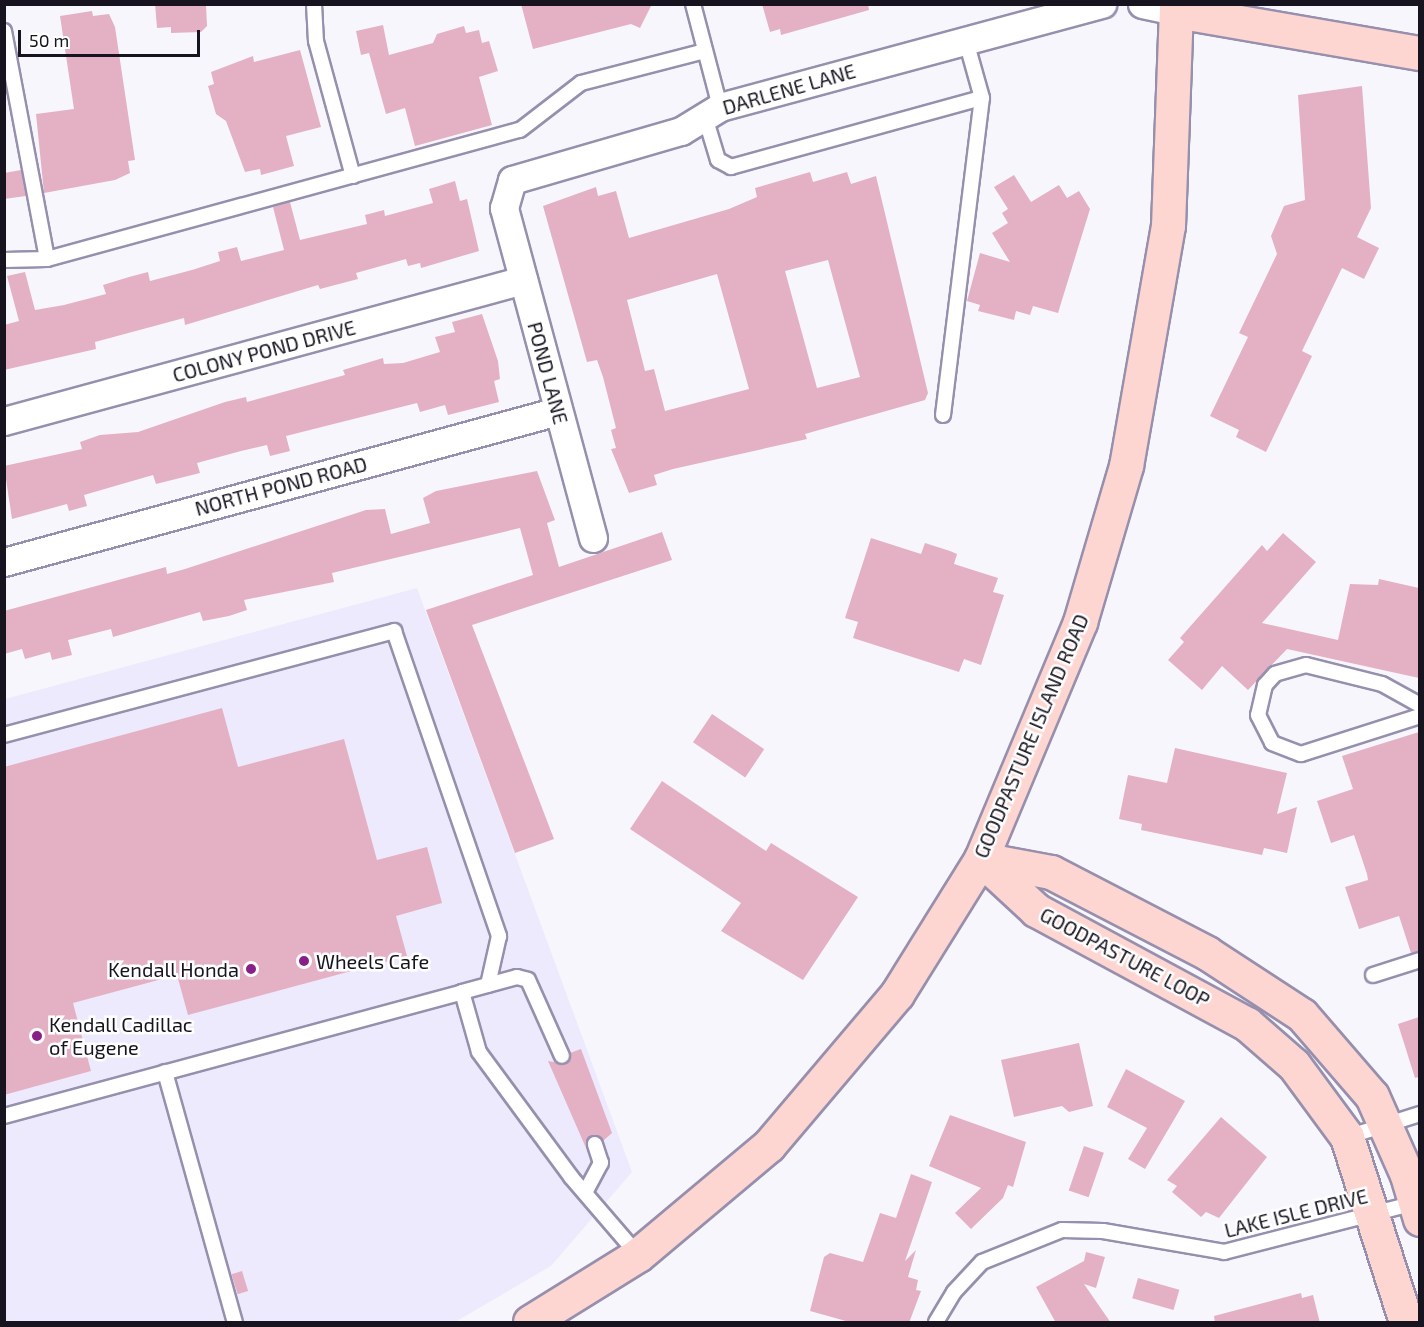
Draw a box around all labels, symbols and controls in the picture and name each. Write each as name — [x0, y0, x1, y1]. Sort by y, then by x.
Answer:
scale bar — [21, 18, 202, 56]
text: 50 m — [29, 29, 69, 51]
street label: DARLENE LANE — [720, 59, 858, 119]
street label: COLONY POND DRIVE — [170, 315, 358, 387]
street label: POND LANE — [523, 319, 573, 427]
street label: NORTH POND ROAD — [192, 451, 370, 521]
street label: GOODPASTURE ISLAND ROAD — [969, 610, 1093, 862]
street label: GOODPASTURE LOOP — [1036, 902, 1214, 1012]
place label: Wheels Cafe — [316, 949, 429, 973]
marker: Wheels Cafe — [297, 954, 311, 968]
place label: Kendall Honda — [108, 957, 239, 981]
marker: Kendall Honda — [244, 962, 258, 976]
place label: Kendall Cadillac of Eugene — [49, 1012, 193, 1059]
marker: Kendall Cadillac of Eugene — [30, 1029, 44, 1043]
street label: LAKE ISLE DRIVE — [1222, 1184, 1370, 1242]

